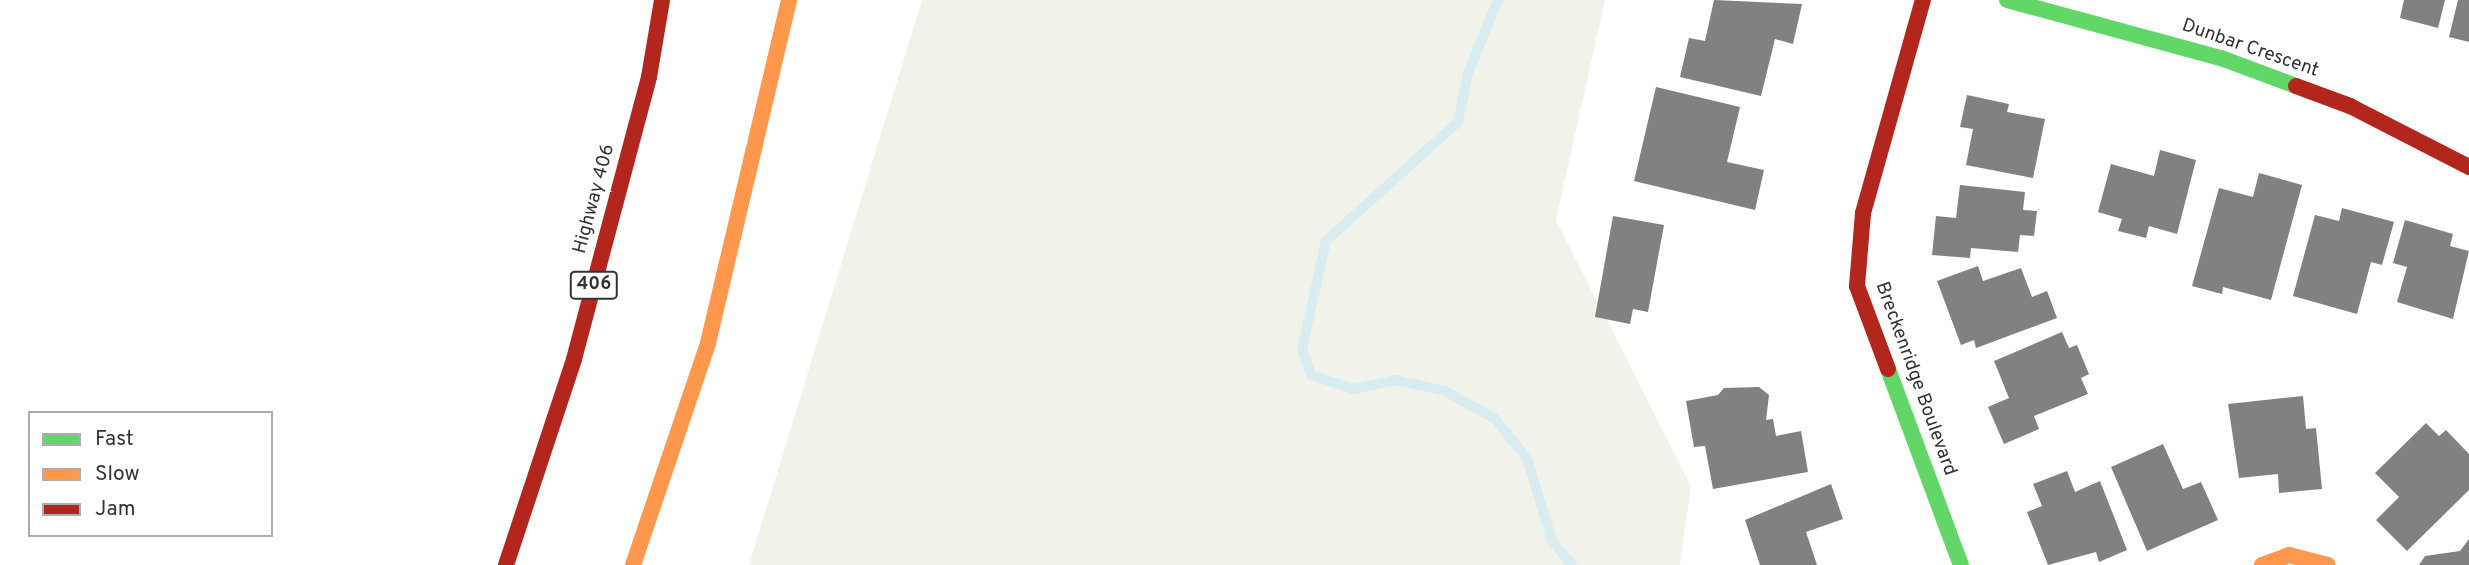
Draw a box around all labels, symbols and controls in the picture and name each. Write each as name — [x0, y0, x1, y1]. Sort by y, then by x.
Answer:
street label: Dunbar Crescent — [2179, 15, 2321, 83]
street label: Highway 406 — [569, 142, 621, 256]
road number: 406 — [570, 270, 618, 300]
street label: Breckenridge Boulevard — [1869, 279, 1961, 479]
legend — [28, 411, 273, 537]
text: Fast — [95, 426, 134, 453]
text: Slow — [95, 461, 140, 488]
text: Jam — [95, 496, 136, 523]

